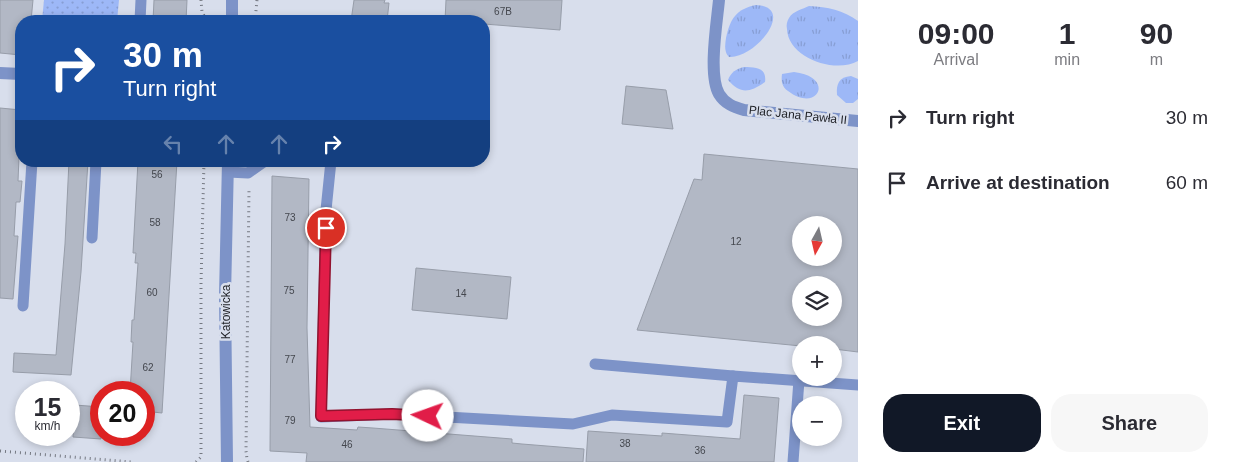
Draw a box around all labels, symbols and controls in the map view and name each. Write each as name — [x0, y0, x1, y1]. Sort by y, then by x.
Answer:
house number: 67B — [494, 6, 512, 17]
text: 09:00 — [918, 17, 995, 50]
text: 1 — [1059, 17, 1076, 50]
text: 90 — [1140, 17, 1173, 50]
icon: right — [40, 35, 105, 100]
text: 30 m — [123, 35, 203, 74]
text: Arrival — [933, 51, 979, 68]
text: min — [1054, 51, 1080, 68]
text: m — [1150, 51, 1163, 68]
text: Turn right — [123, 76, 216, 101]
street label: Plac Jana Pawła II — [748, 103, 848, 127]
icon: right — [883, 104, 911, 132]
text: Turn right — [926, 107, 1014, 128]
text: 30 m — [1166, 107, 1208, 128]
icon: left — [159, 130, 187, 158]
icon: ahead — [212, 130, 240, 158]
icon: ahead — [265, 130, 293, 158]
icon: right — [318, 130, 346, 158]
house number: 56 — [151, 169, 163, 180]
icon: arrive — [883, 169, 911, 197]
text: Arrive at destination — [926, 172, 1110, 193]
text: 60 m — [1166, 172, 1208, 193]
pin — [305, 207, 347, 249]
house number: 73 — [284, 212, 296, 223]
icon: arrive — [312, 214, 340, 242]
north arrow — [792, 216, 842, 266]
map controls — [792, 216, 842, 446]
house number: 58 — [149, 217, 161, 228]
house number: 12 — [730, 236, 742, 247]
button: layers — [792, 276, 842, 326]
street label: Katowicka — [219, 284, 233, 339]
house number: 75 — [283, 285, 295, 296]
house number: 60 — [146, 287, 158, 298]
house number: 14 — [455, 288, 467, 299]
button: + — [792, 336, 842, 386]
house number: 77 — [284, 354, 296, 365]
house number: 62 — [142, 362, 154, 373]
speed limit sign: 20 — [90, 381, 155, 446]
position arrow — [401, 389, 453, 441]
text: 15 — [34, 393, 61, 421]
button: Exit — [883, 394, 1041, 452]
button: Share — [1051, 394, 1208, 452]
button: − — [792, 396, 842, 446]
house number: 79 — [284, 415, 296, 426]
text: km/h — [34, 419, 61, 433]
house number: 38 — [619, 438, 631, 449]
house number: 46 — [341, 439, 353, 450]
house number: 36 — [694, 445, 706, 456]

